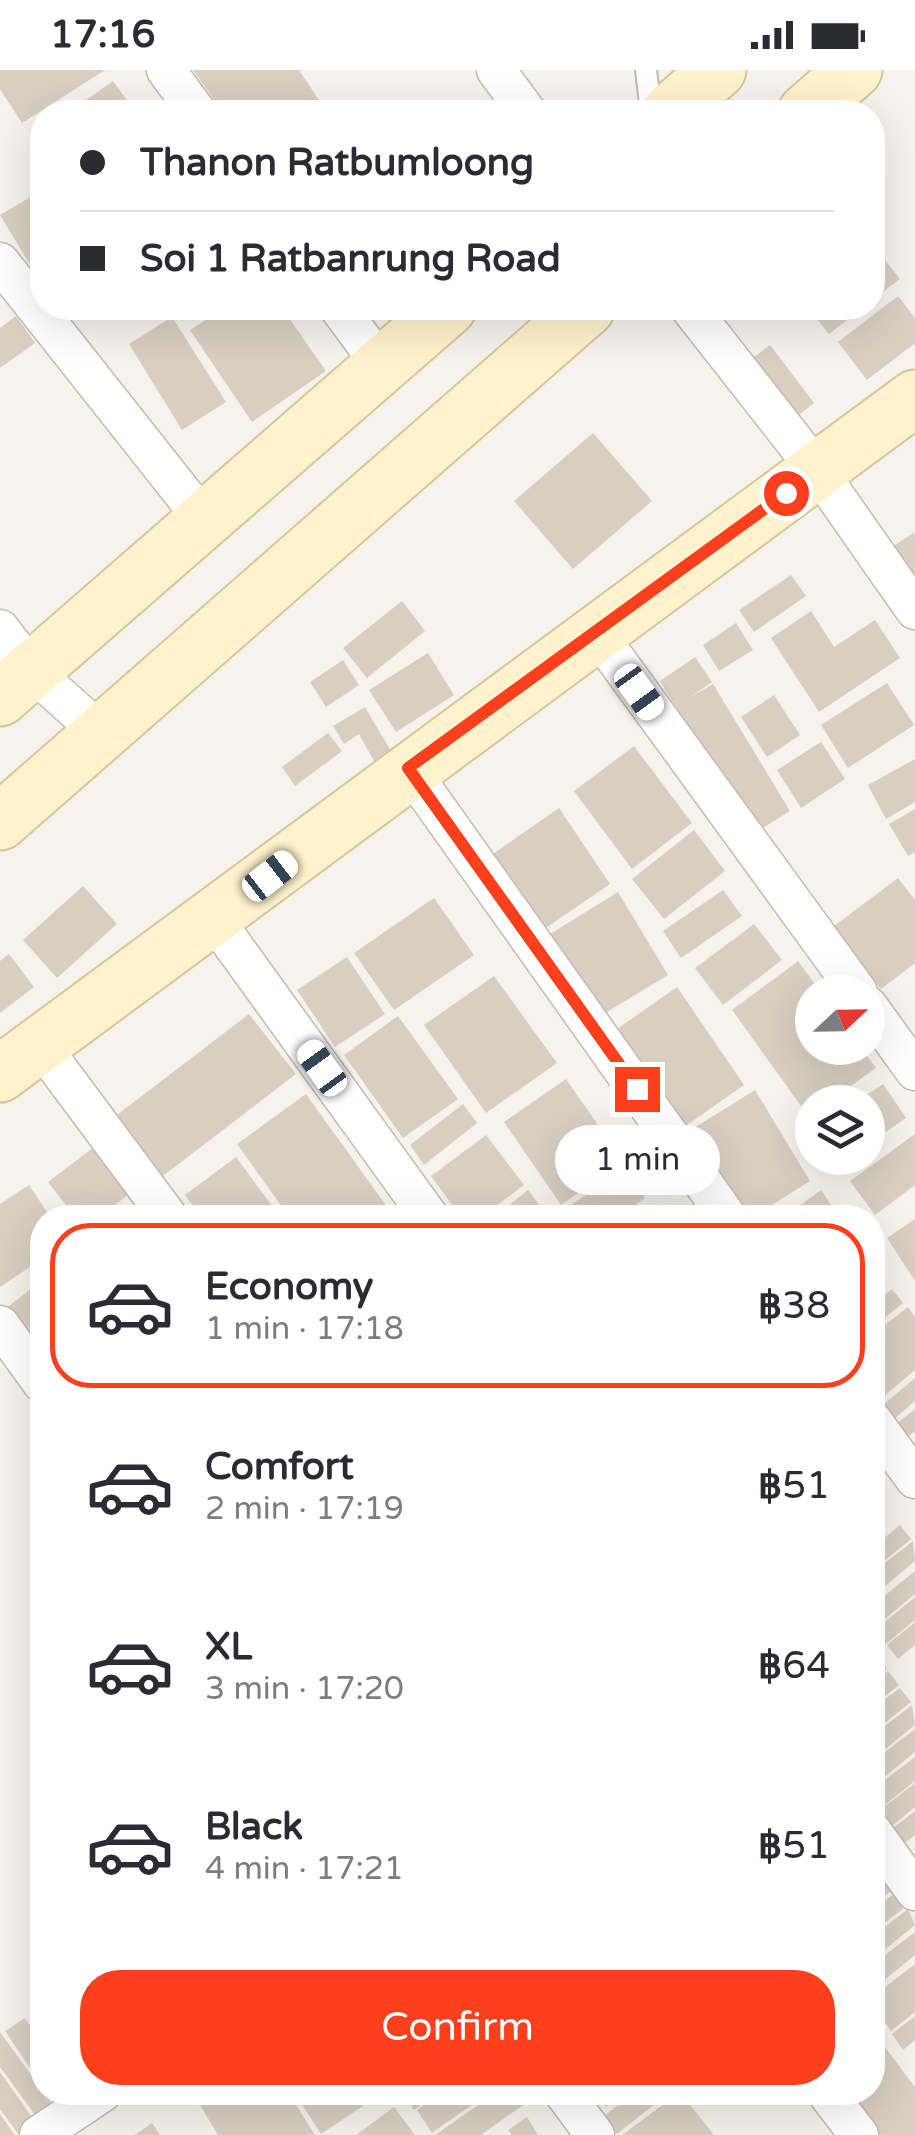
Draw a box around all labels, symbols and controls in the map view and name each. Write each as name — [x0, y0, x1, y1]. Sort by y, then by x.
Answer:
text: 17:16 — [50, 12, 155, 58]
text: Thanon Ratbumloong — [140, 140, 534, 186]
text: Soi 1 Ratbanrung Road — [140, 236, 561, 282]
route start — [764, 471, 809, 516]
car — [609, 659, 669, 725]
car — [237, 846, 303, 906]
north arrow — [795, 975, 885, 1065]
map controls — [795, 975, 885, 1175]
car — [292, 1035, 352, 1101]
route end — [615, 1067, 660, 1112]
button: layers — [795, 1085, 885, 1175]
callout: 1 min — [554, 1124, 720, 1194]
text: 1 min — [595, 1141, 680, 1179]
icon: car — [85, 1261, 175, 1351]
text: Economy — [205, 1264, 373, 1310]
text: ฿38 — [758, 1283, 830, 1329]
text: 1 min · 17:18 — [205, 1310, 404, 1348]
icon: car — [85, 1441, 175, 1531]
text: Comfort — [205, 1444, 354, 1490]
text: ฿51 — [758, 1463, 830, 1509]
text: 2 min · 17:19 — [205, 1490, 404, 1528]
icon: car — [85, 1621, 175, 1711]
text: XL — [205, 1624, 252, 1670]
text: ฿64 — [758, 1643, 830, 1689]
text: 3 min · 17:20 — [205, 1670, 404, 1708]
icon: car — [85, 1801, 175, 1891]
text: Black — [205, 1804, 303, 1850]
text: ฿51 — [758, 1823, 830, 1869]
text: 4 min · 17:21 — [205, 1850, 404, 1888]
button: Confirm — [80, 1970, 835, 2085]

